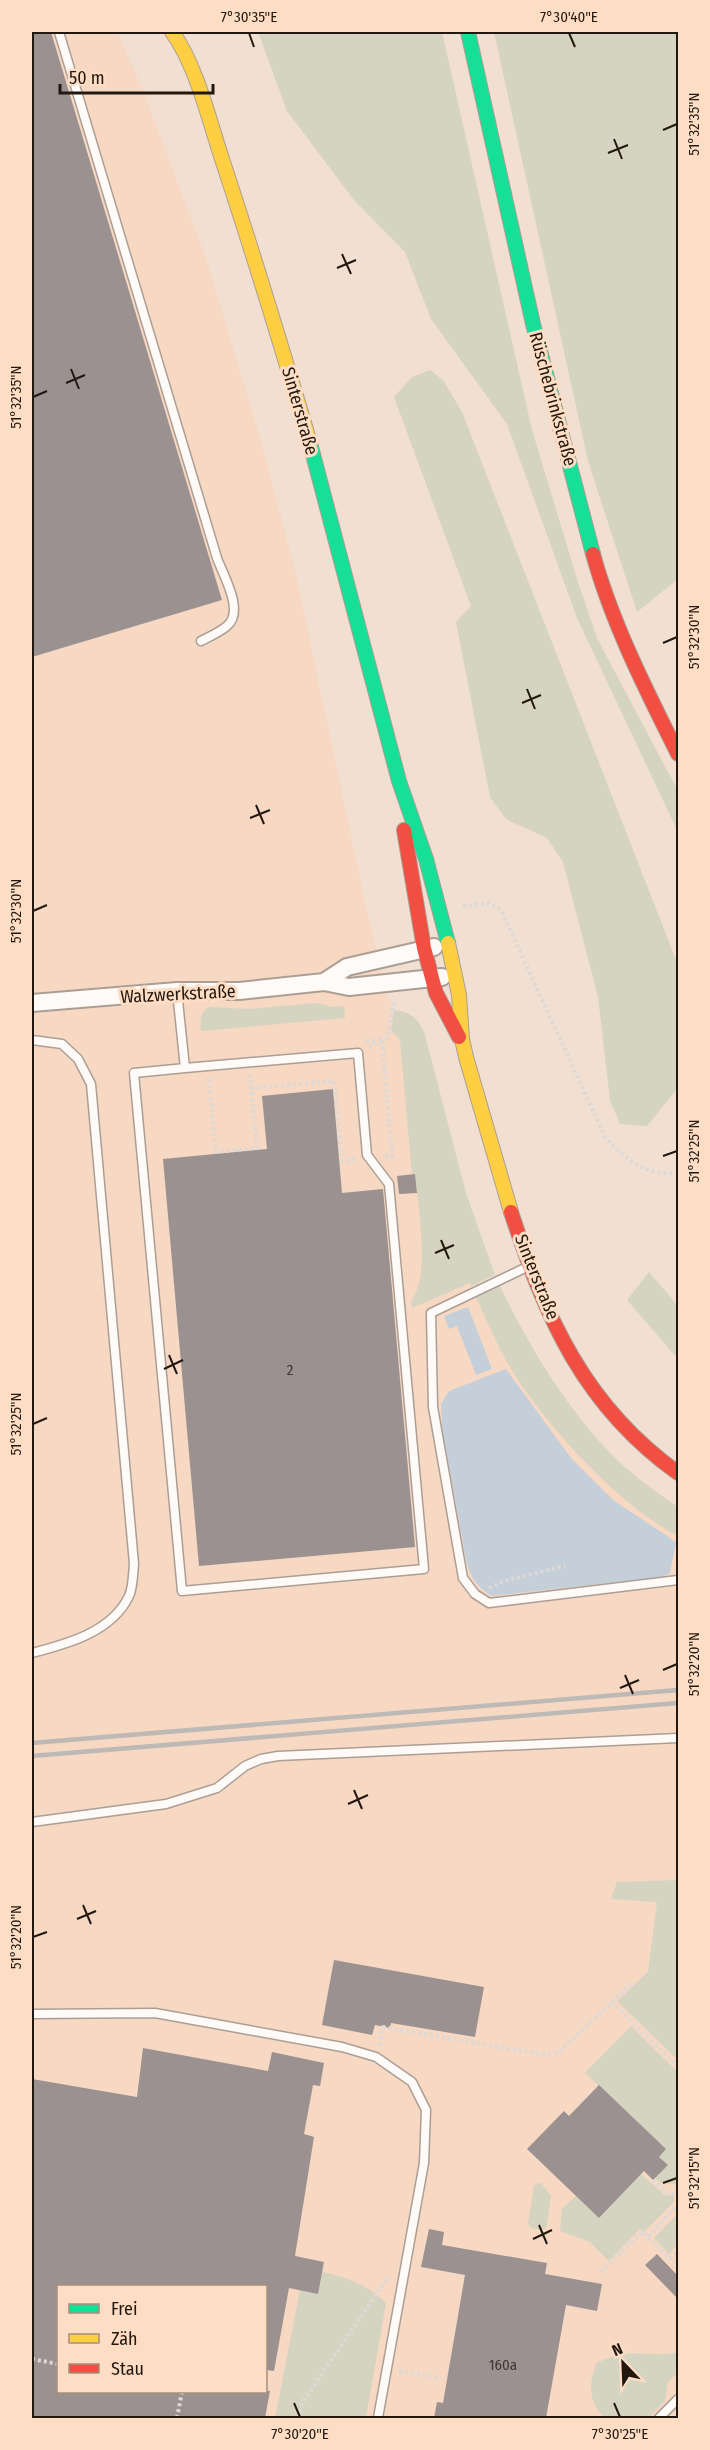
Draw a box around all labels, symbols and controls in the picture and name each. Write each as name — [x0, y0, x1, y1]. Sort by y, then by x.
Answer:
text: 7°30'35"E — [221, 8, 277, 26]
text: 7°30'40"E — [540, 8, 598, 26]
scale bar — [60, 57, 213, 95]
text: 50 m — [69, 67, 105, 89]
text: 51°32'35"N — [685, 92, 703, 156]
street label: Rüschebrinkstraße — [525, 330, 581, 469]
text: 51°32'35"N — [7, 365, 25, 429]
street label: Sinterstraße — [277, 365, 323, 457]
text: 51°32'30"N — [685, 605, 703, 669]
text: 51°32'30"N — [7, 879, 25, 943]
street label: Walzwerkstraße — [120, 980, 236, 1008]
text: 51°32'25"N — [685, 1119, 703, 1183]
street label: Sinterstraße — [510, 1231, 564, 1323]
house number: 2 — [287, 1361, 294, 1379]
text: 51°32'25"N — [7, 1392, 25, 1456]
text: 51°32'20"N — [685, 1632, 703, 1696]
text: 51°32'20"N — [7, 1905, 25, 1969]
text: 51°32'15"N — [685, 2147, 703, 2209]
legend — [57, 2285, 267, 2393]
text: Frei — [111, 2298, 137, 2320]
text: Zäh — [111, 2328, 138, 2350]
north arrow — [593, 2333, 653, 2393]
text: N — [609, 2339, 625, 2360]
house number: 160a — [489, 2356, 517, 2374]
text: Stau — [111, 2358, 144, 2380]
text: 7°30'20"E — [271, 2425, 329, 2443]
text: 7°30'25"E — [592, 2425, 648, 2443]

